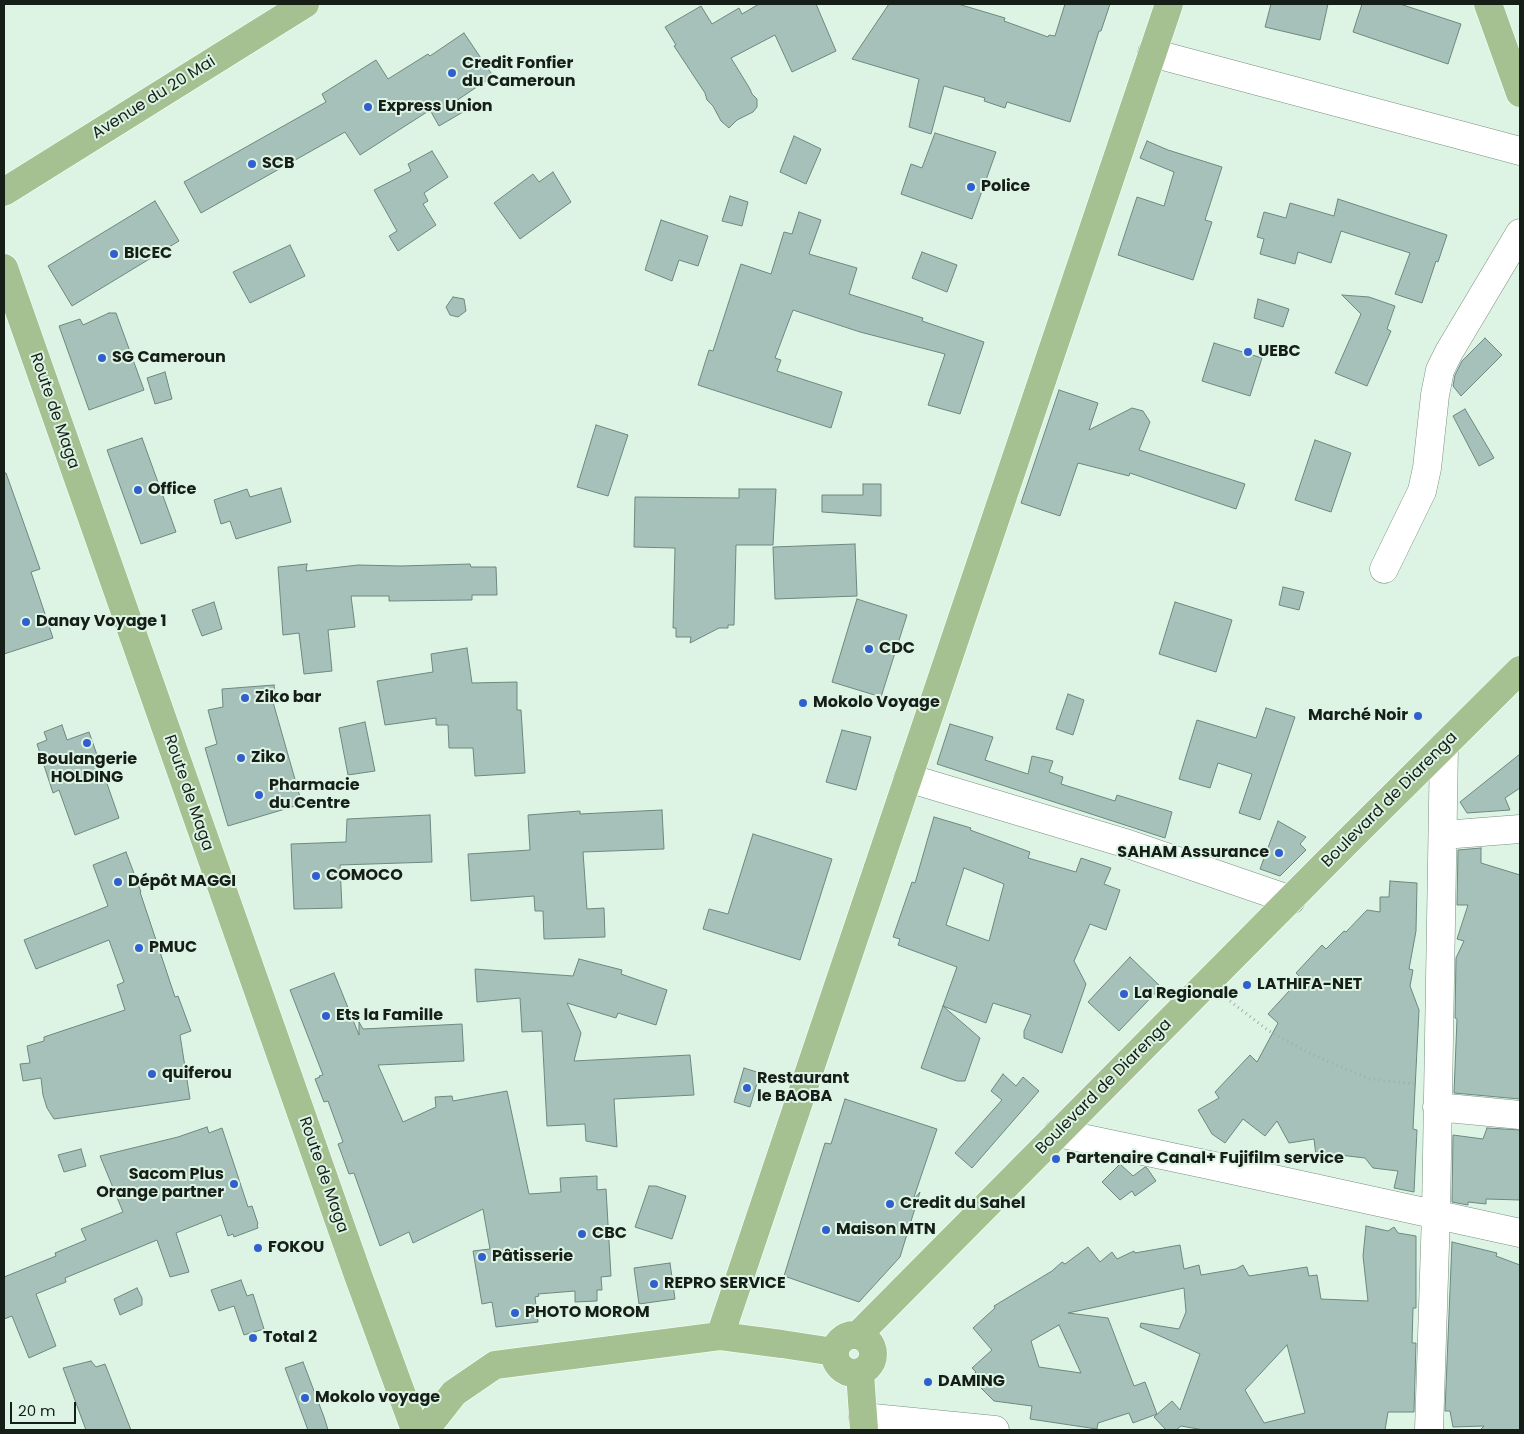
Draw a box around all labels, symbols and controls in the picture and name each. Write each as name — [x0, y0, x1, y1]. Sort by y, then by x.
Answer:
street label: Avenue du 20 Mai — [89, 52, 219, 144]
place label: Credit Fonfier du Cameroun — [462, 54, 576, 92]
marker: Credit Fonfier du Cameroun — [446, 67, 458, 79]
place label: Express Union — [378, 97, 493, 117]
marker: Express Union — [362, 101, 374, 113]
place label: SCB — [262, 154, 295, 174]
marker: SCB — [246, 158, 258, 170]
place label: Police — [981, 177, 1030, 197]
marker: Police — [965, 181, 977, 193]
place label: BICEC — [124, 244, 172, 264]
marker: BICEC — [108, 248, 120, 260]
place label: UEBC — [1258, 342, 1301, 362]
marker: UEBC — [1242, 346, 1254, 358]
place label: SG Cameroun — [112, 348, 226, 368]
street label: Route de Maga — [25, 350, 83, 472]
marker: SG Cameroun — [96, 352, 108, 364]
place label: Office — [148, 480, 196, 500]
marker: Office — [132, 484, 144, 496]
place label: Danay Voyage 1 — [36, 612, 167, 632]
marker: Danay Voyage 1 — [20, 616, 32, 628]
place label: CDC — [879, 639, 915, 659]
marker: CDC — [863, 643, 875, 655]
place label: Ziko bar — [255, 688, 321, 708]
marker: Ziko bar — [239, 692, 251, 704]
place label: Mokolo Voyage — [813, 693, 940, 713]
marker: Mokolo Voyage — [797, 697, 809, 709]
place label: Marché Noir — [1308, 706, 1408, 726]
marker: Marché Noir — [1412, 710, 1424, 722]
street label: Boulevard de Diarenga — [1318, 728, 1462, 872]
street label: Route de Maga — [159, 732, 217, 854]
marker: Boulangerie HOLDING — [81, 737, 93, 749]
place label: Ziko — [251, 748, 285, 768]
place label: Boulangerie HOLDING — [37, 750, 137, 788]
marker: Ziko — [235, 752, 247, 764]
place label: Pharmacie du Centre — [269, 776, 360, 814]
marker: Pharmacie du Centre — [253, 789, 265, 801]
place label: SAHAM Assurance — [1117, 843, 1269, 863]
marker: SAHAM Assurance — [1273, 847, 1285, 859]
place label: COMOCO — [326, 866, 403, 886]
marker: COMOCO — [310, 870, 322, 882]
place label: Dépôt MAGGI — [128, 872, 236, 892]
marker: Dépôt MAGGI — [112, 876, 124, 888]
place label: PMUC — [149, 938, 197, 958]
marker: PMUC — [133, 942, 145, 954]
place label: LATHIFA-NET — [1257, 975, 1362, 995]
marker: LATHIFA-NET — [1241, 979, 1253, 991]
place label: La Regionale — [1134, 984, 1238, 1004]
marker: La Regionale — [1118, 988, 1130, 1000]
place label: Ets la Famille — [336, 1006, 443, 1026]
marker: Ets la Famille — [320, 1010, 332, 1022]
street label: Boulevard de Diarenga — [1032, 1015, 1176, 1159]
place label: quiferou — [162, 1064, 232, 1084]
marker: quiferou — [146, 1068, 158, 1080]
place label: Restaurant le BAOBA — [757, 1069, 849, 1107]
marker: Restaurant le BAOBA — [741, 1082, 753, 1094]
street label: Route de Maga — [294, 1114, 352, 1236]
place label: Partenaire Canal+ Fujifilm service — [1066, 1149, 1344, 1169]
marker: Partenaire Canal+ Fujifilm service — [1050, 1153, 1062, 1165]
place label: Sacom Plus Orange partner — [96, 1165, 224, 1203]
marker: Sacom Plus Orange partner — [228, 1178, 240, 1190]
place label: Credit du Sahel — [900, 1194, 1025, 1214]
marker: Credit du Sahel — [884, 1198, 896, 1210]
place label: Maison MTN — [836, 1220, 936, 1240]
place label: CBC — [592, 1224, 627, 1244]
marker: Maison MTN — [820, 1224, 832, 1236]
marker: CBC — [576, 1228, 588, 1240]
place label: FOKOU — [268, 1238, 324, 1258]
marker: FOKOU — [252, 1242, 264, 1254]
place label: Pâtisserie — [492, 1247, 573, 1267]
marker: Pâtisserie — [476, 1251, 488, 1263]
place label: REPRO SERVICE — [664, 1274, 786, 1294]
marker: REPRO SERVICE — [648, 1278, 660, 1290]
place label: PHOTO MOROM — [525, 1303, 650, 1323]
marker: PHOTO MOROM — [509, 1307, 521, 1319]
place label: Total 2 — [263, 1328, 317, 1348]
marker: Total 2 — [247, 1332, 259, 1344]
place label: DAMING — [938, 1372, 1005, 1392]
marker: DAMING — [922, 1376, 934, 1388]
place label: Mokolo voyage — [315, 1388, 440, 1408]
scale bar — [12, 1392, 79, 1424]
marker: Mokolo voyage — [299, 1392, 311, 1404]
text: 20 m — [18, 1400, 56, 1421]

